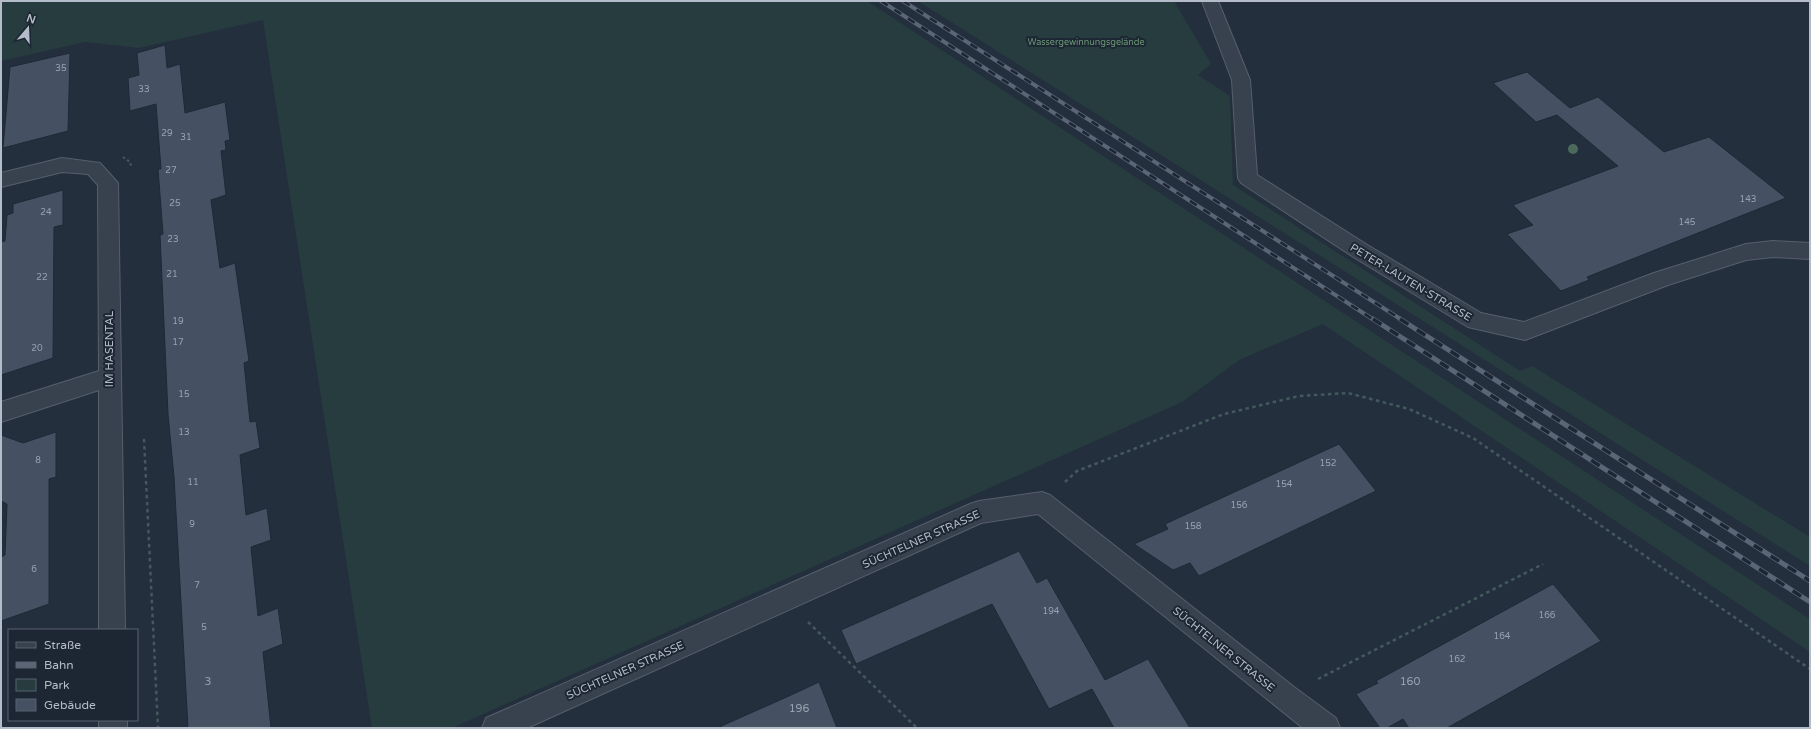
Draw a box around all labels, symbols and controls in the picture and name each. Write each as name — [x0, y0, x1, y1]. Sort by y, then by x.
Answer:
north arrow — [8, 8, 48, 48]
text: N — [25, 11, 37, 27]
park label: Wassergewinnungsgelände — [1027, 37, 1145, 48]
house number: 35 — [55, 63, 67, 74]
house number: 33 — [138, 84, 150, 95]
house number: 29 — [161, 128, 173, 139]
house number: 31 — [180, 132, 192, 143]
house number: 27 — [165, 165, 177, 176]
house number: 143 — [1740, 194, 1756, 205]
house number: 25 — [169, 198, 181, 209]
house number: 24 — [40, 207, 52, 218]
house number: 145 — [1679, 217, 1696, 228]
house number: 23 — [167, 234, 179, 245]
street label: PETER-LAUTEN-STRASSE — [1348, 241, 1474, 324]
house number: 21 — [166, 269, 178, 280]
house number: 22 — [36, 272, 48, 283]
street label: IM HASENTAL — [103, 310, 116, 387]
house number: 19 — [172, 316, 184, 327]
house number: 17 — [172, 337, 184, 348]
house number: 20 — [31, 343, 43, 354]
house number: 15 — [178, 389, 190, 400]
house number: 13 — [178, 427, 190, 438]
house number: 8 — [35, 455, 41, 466]
house number: 152 — [1320, 458, 1336, 469]
house number: 11 — [187, 477, 199, 488]
house number: 154 — [1276, 479, 1293, 490]
house number: 156 — [1231, 500, 1248, 511]
street label: SÜCHTELNER STRASSE — [860, 508, 982, 571]
house number: 9 — [189, 519, 195, 530]
house number: 158 — [1185, 521, 1202, 532]
house number: 6 — [31, 564, 37, 575]
house number: 7 — [194, 580, 200, 591]
street label: SÜCHTELNER STRASSE — [1170, 604, 1277, 695]
house number: 194 — [1043, 606, 1060, 617]
house number: 166 — [1539, 610, 1556, 621]
house number: 5 — [201, 622, 207, 633]
legend — [8, 629, 138, 721]
house number: 164 — [1494, 631, 1511, 642]
text: Straße — [44, 638, 81, 652]
street label: SÜCHTELNER STRASSE — [564, 639, 686, 702]
house number: 162 — [1449, 654, 1465, 665]
text: Bahn — [44, 658, 74, 672]
house number: 3 — [205, 675, 212, 688]
house number: 160 — [1400, 675, 1420, 688]
text: Park — [44, 678, 70, 692]
text: Gebäude — [44, 698, 96, 712]
house number: 196 — [789, 702, 809, 715]

